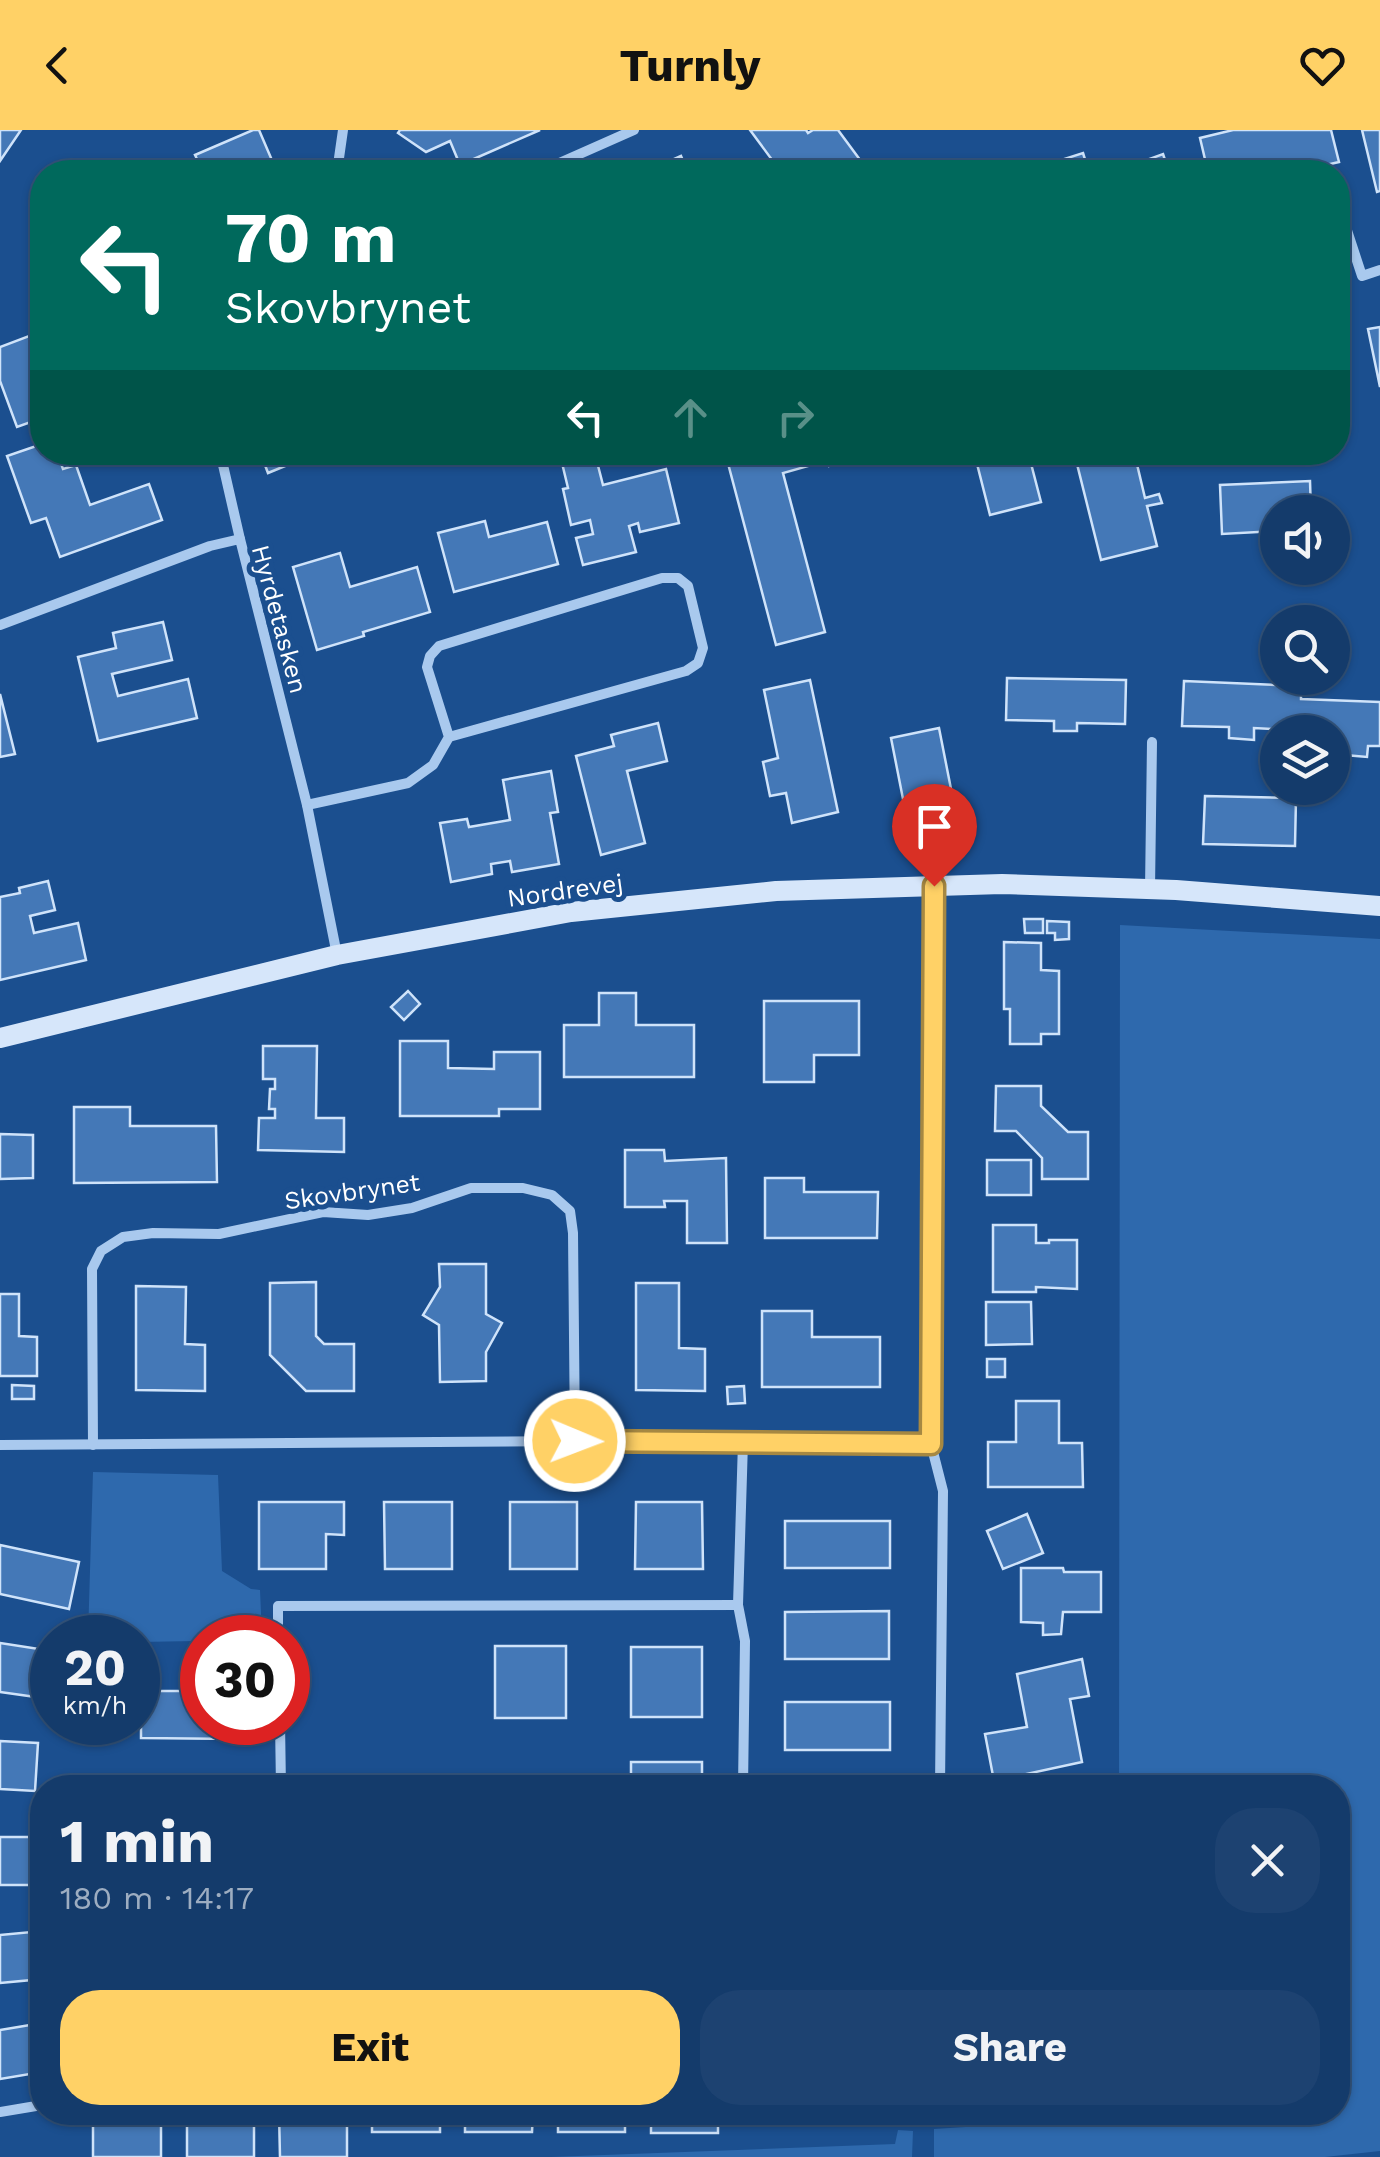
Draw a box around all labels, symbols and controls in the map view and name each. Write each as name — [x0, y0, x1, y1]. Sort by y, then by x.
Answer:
icon: back — [30, 38, 85, 93]
icon: heart — [1295, 38, 1350, 93]
text: Turnly — [619, 39, 761, 92]
text: 70 m — [225, 197, 397, 279]
icon: left — [60, 200, 190, 330]
text: Skovbrynet — [225, 281, 471, 334]
icon: left — [558, 390, 613, 445]
icon: ahead — [663, 390, 718, 445]
icon: right — [768, 390, 823, 445]
map controls — [1260, 495, 1350, 805]
button: sound — [1260, 495, 1350, 585]
street label: Hyrdetasken — [246, 542, 313, 696]
button: search — [1260, 605, 1350, 695]
button: layers — [1260, 715, 1350, 805]
pin — [892, 784, 977, 887]
icon: arrive — [907, 799, 962, 854]
street label: Nordrevej — [505, 868, 625, 913]
street label: Skovbrynet — [282, 1168, 422, 1215]
position arrow — [523, 1389, 627, 1493]
speed limit sign: 30 — [180, 1615, 310, 1745]
text: 20 — [64, 1638, 126, 1697]
text: km/h — [63, 1691, 127, 1720]
text: 1 min — [60, 1806, 214, 1877]
button: close — [1215, 1808, 1320, 1913]
text: 180 m · 14:17 — [60, 1879, 254, 1917]
button: Exit — [60, 1990, 680, 2105]
button: Share — [700, 1990, 1320, 2105]

